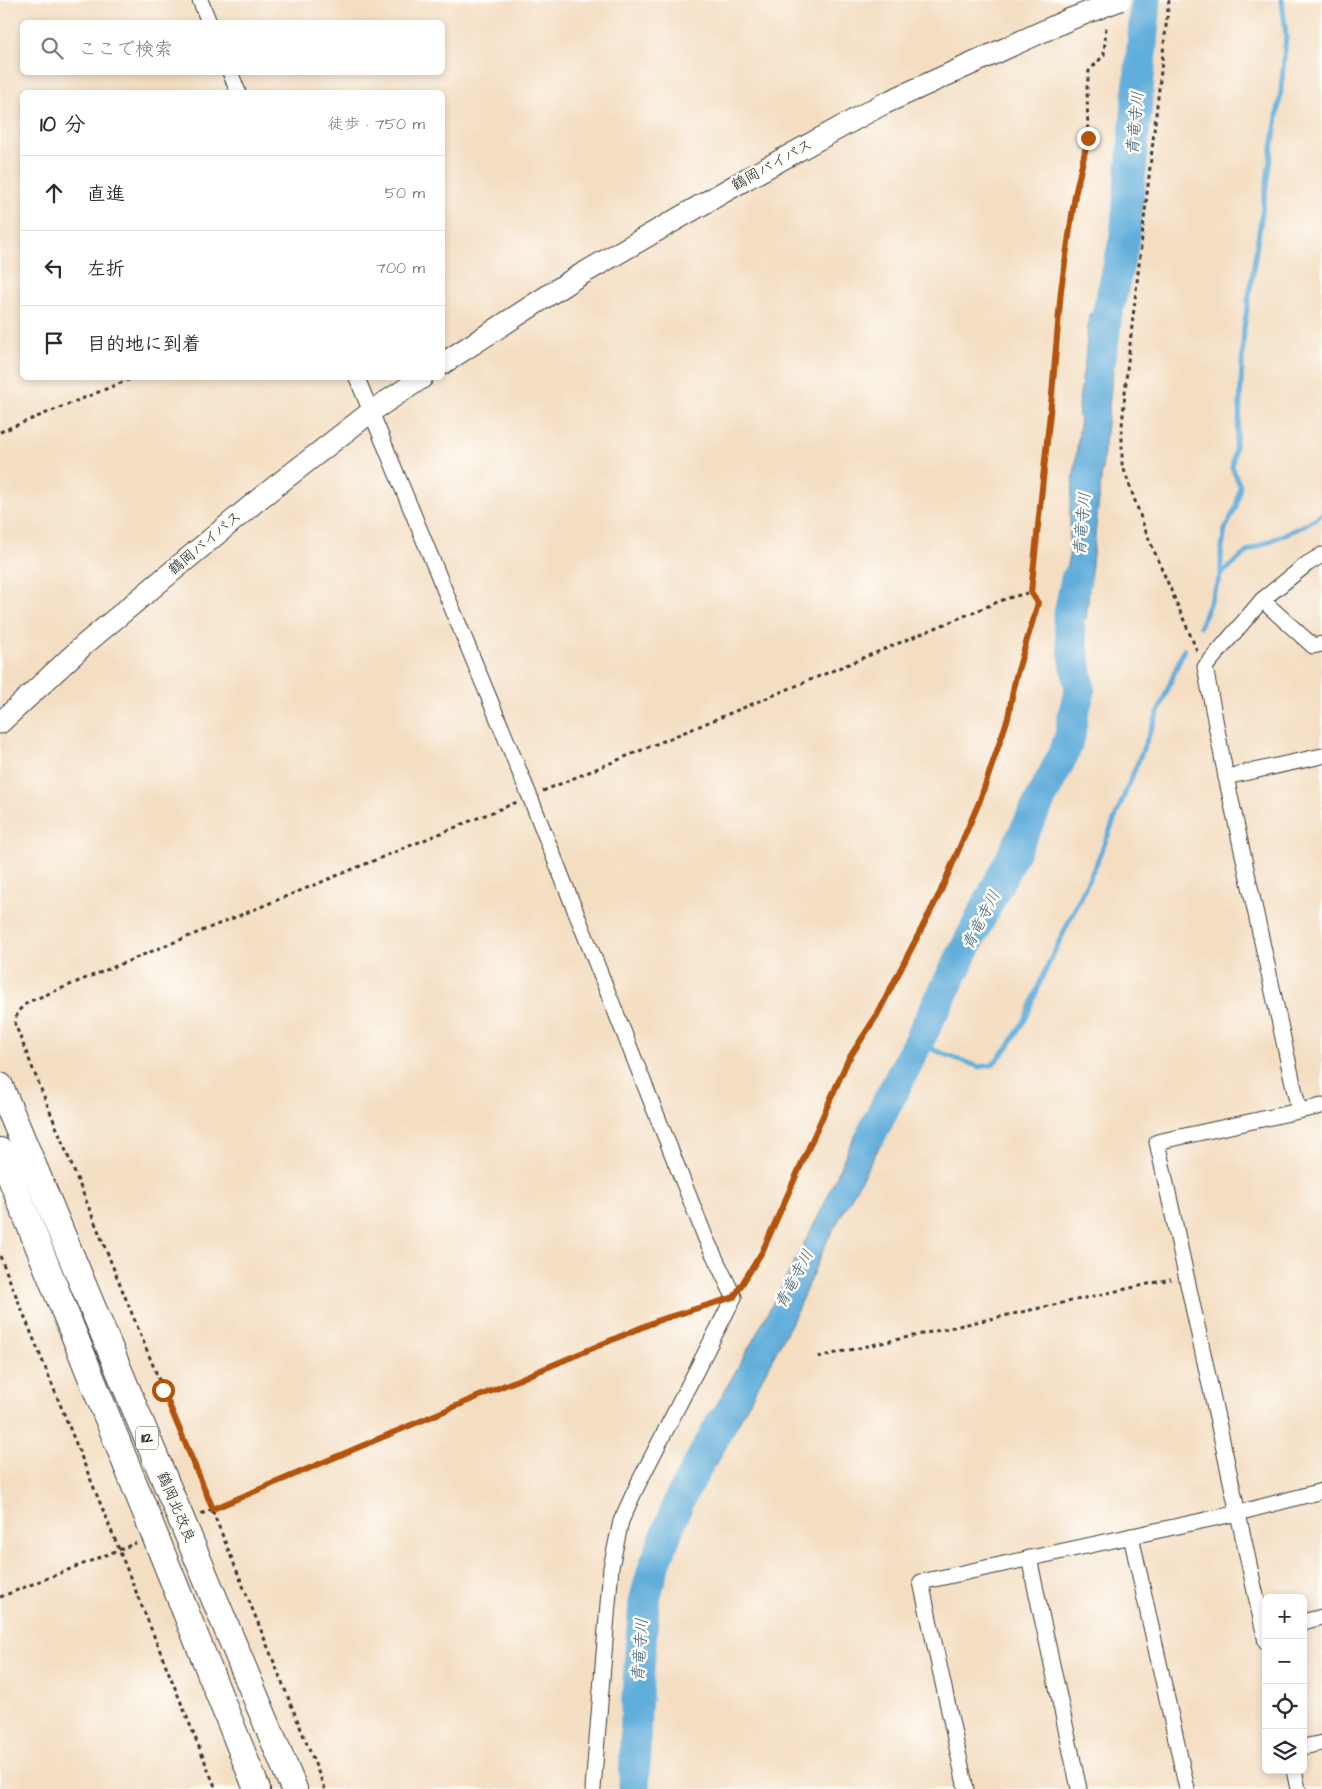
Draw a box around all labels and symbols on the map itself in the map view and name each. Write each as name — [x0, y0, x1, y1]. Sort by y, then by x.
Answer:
water label: 青竜寺川 — [1121, 90, 1149, 156]
route end — [1077, 127, 1100, 150]
street label: 鶴岡バイパス — [728, 134, 816, 196]
water label: 青竜寺川 — [1068, 491, 1096, 557]
street label: 鶴岡バイパス — [164, 506, 246, 580]
water label: 青竜寺川 — [957, 886, 1005, 954]
water label: 青竜寺川 — [769, 1246, 819, 1312]
route start — [152, 1379, 175, 1402]
road number: 112 — [136, 1426, 158, 1450]
street label: 鶴岡北改良 — [152, 1468, 200, 1546]
water label: 青竜寺川 — [627, 1617, 653, 1683]

